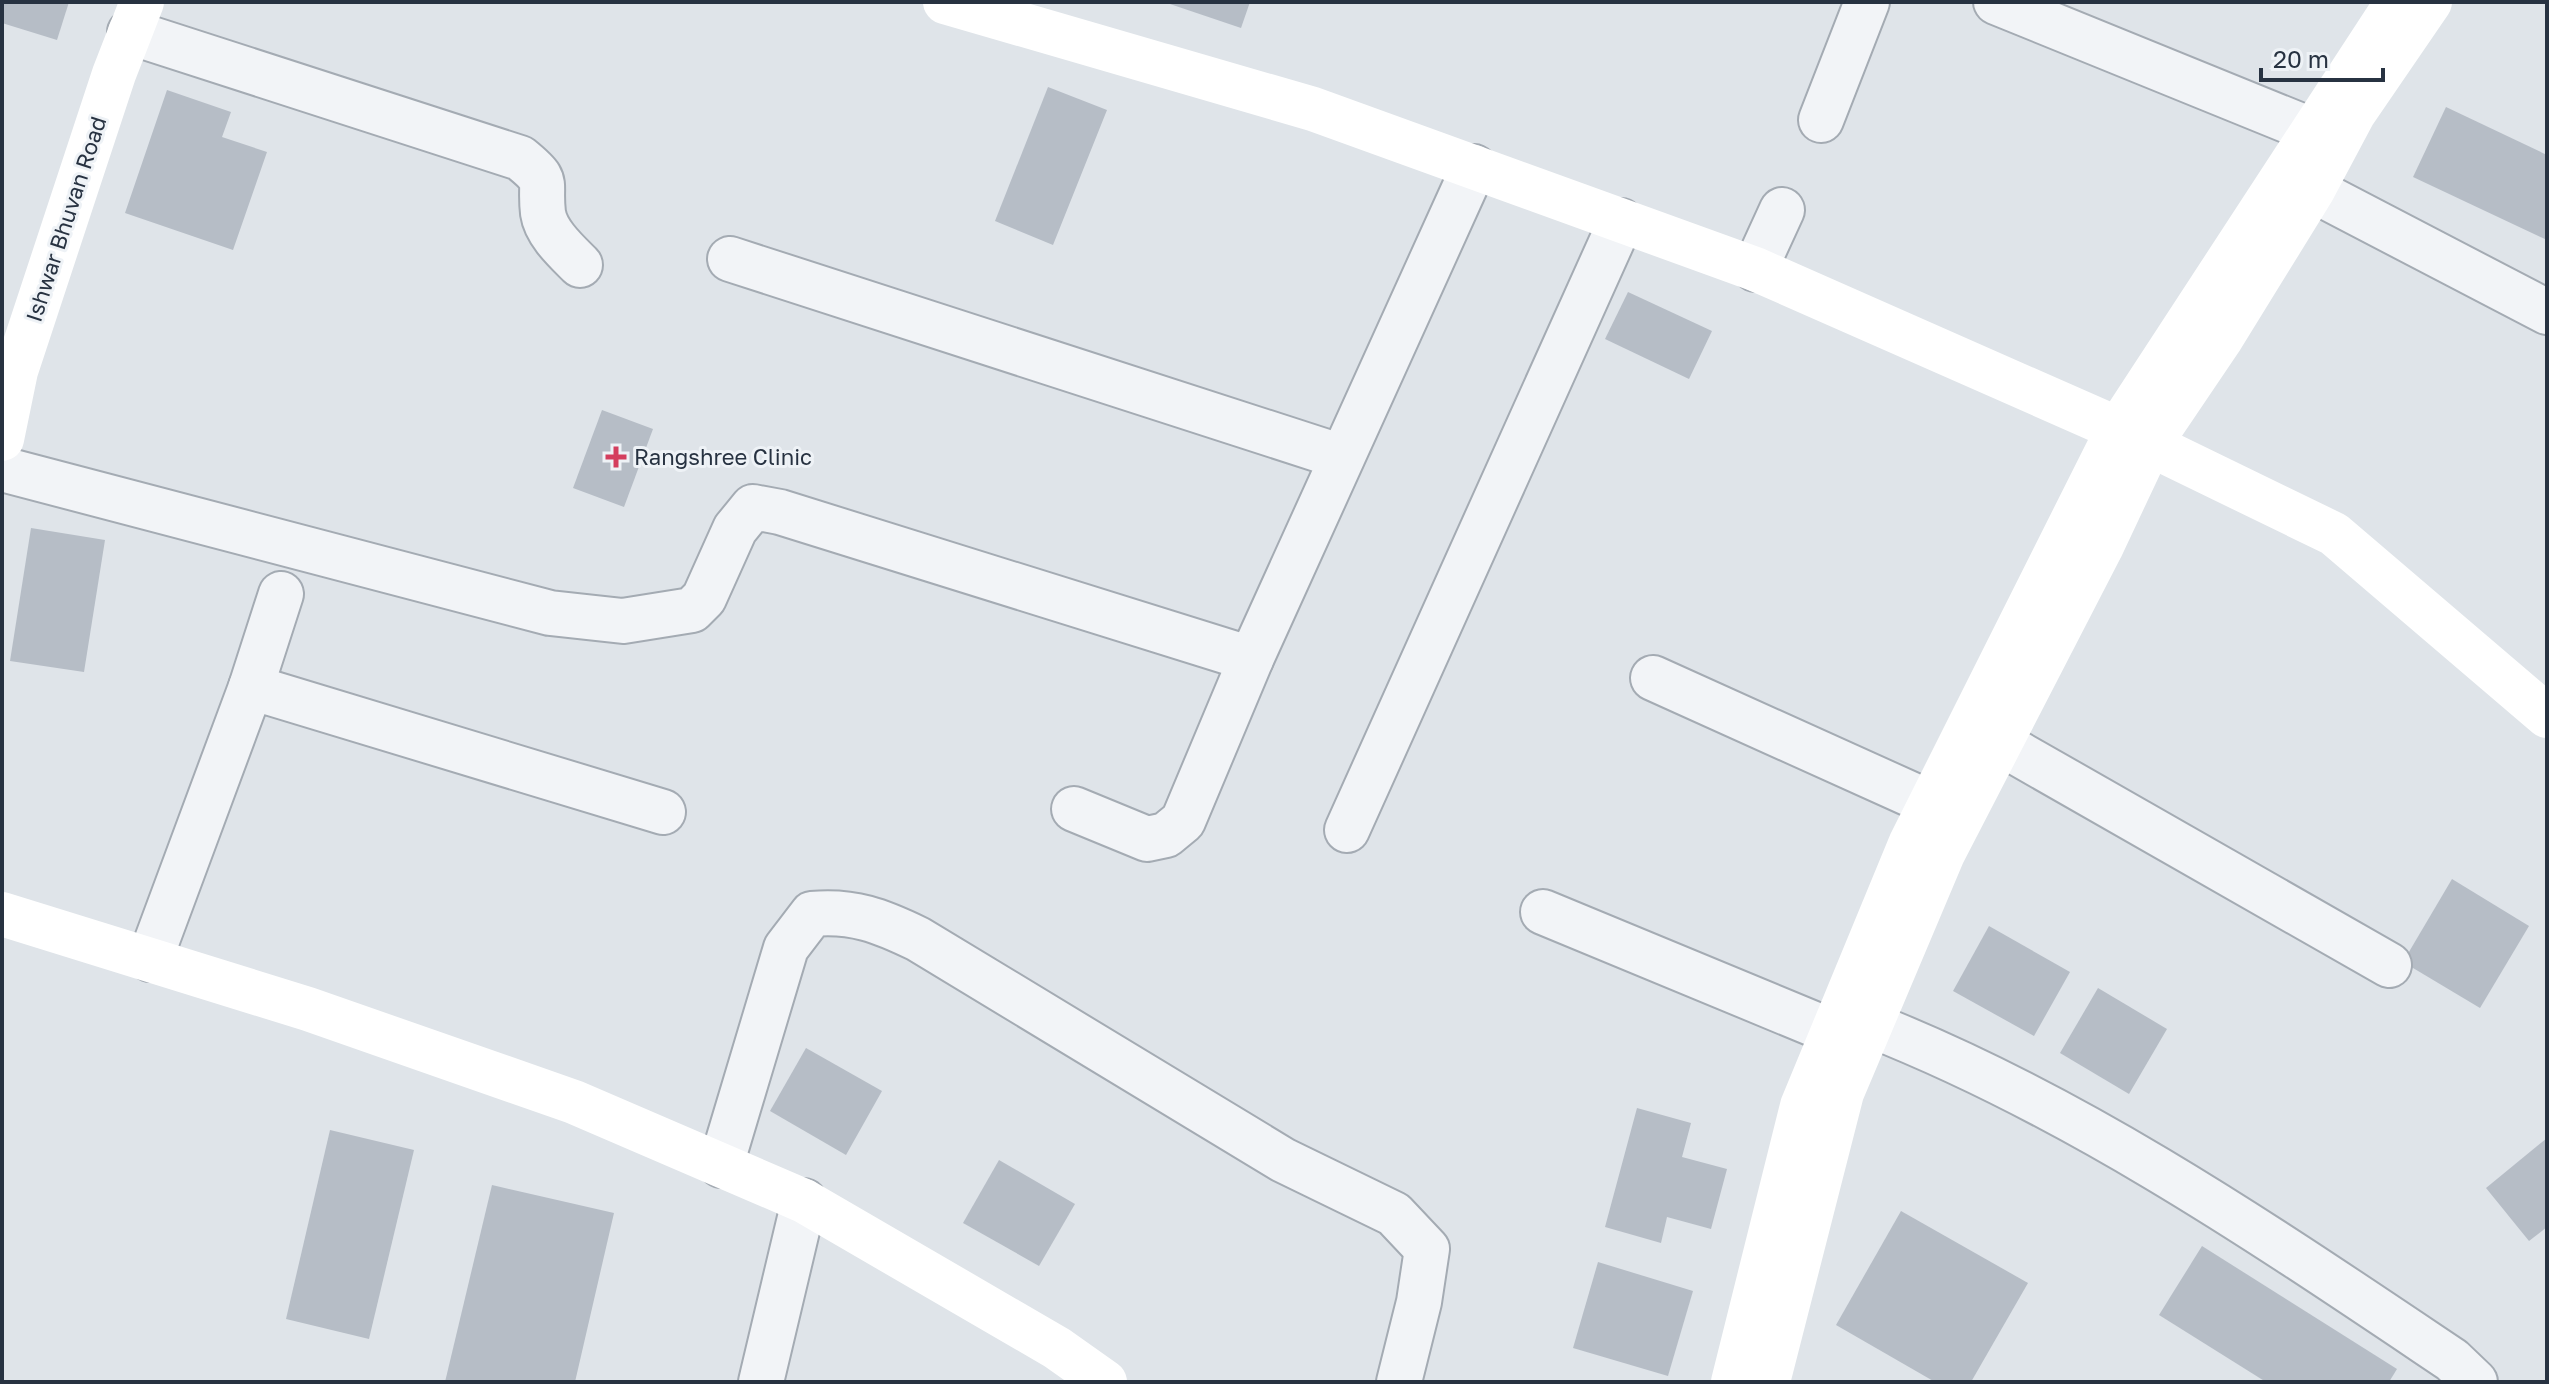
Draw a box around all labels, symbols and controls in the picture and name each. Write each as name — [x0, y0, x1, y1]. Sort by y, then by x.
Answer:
scale bar — [2261, 32, 2383, 82]
text: 20 m — [2273, 44, 2329, 73]
street label: Ishwar Bhuvan Road — [20, 113, 111, 325]
place label: Rangshree Clinic — [634, 443, 812, 470]
marker: Rangshree Clinic — [605, 446, 627, 468]

